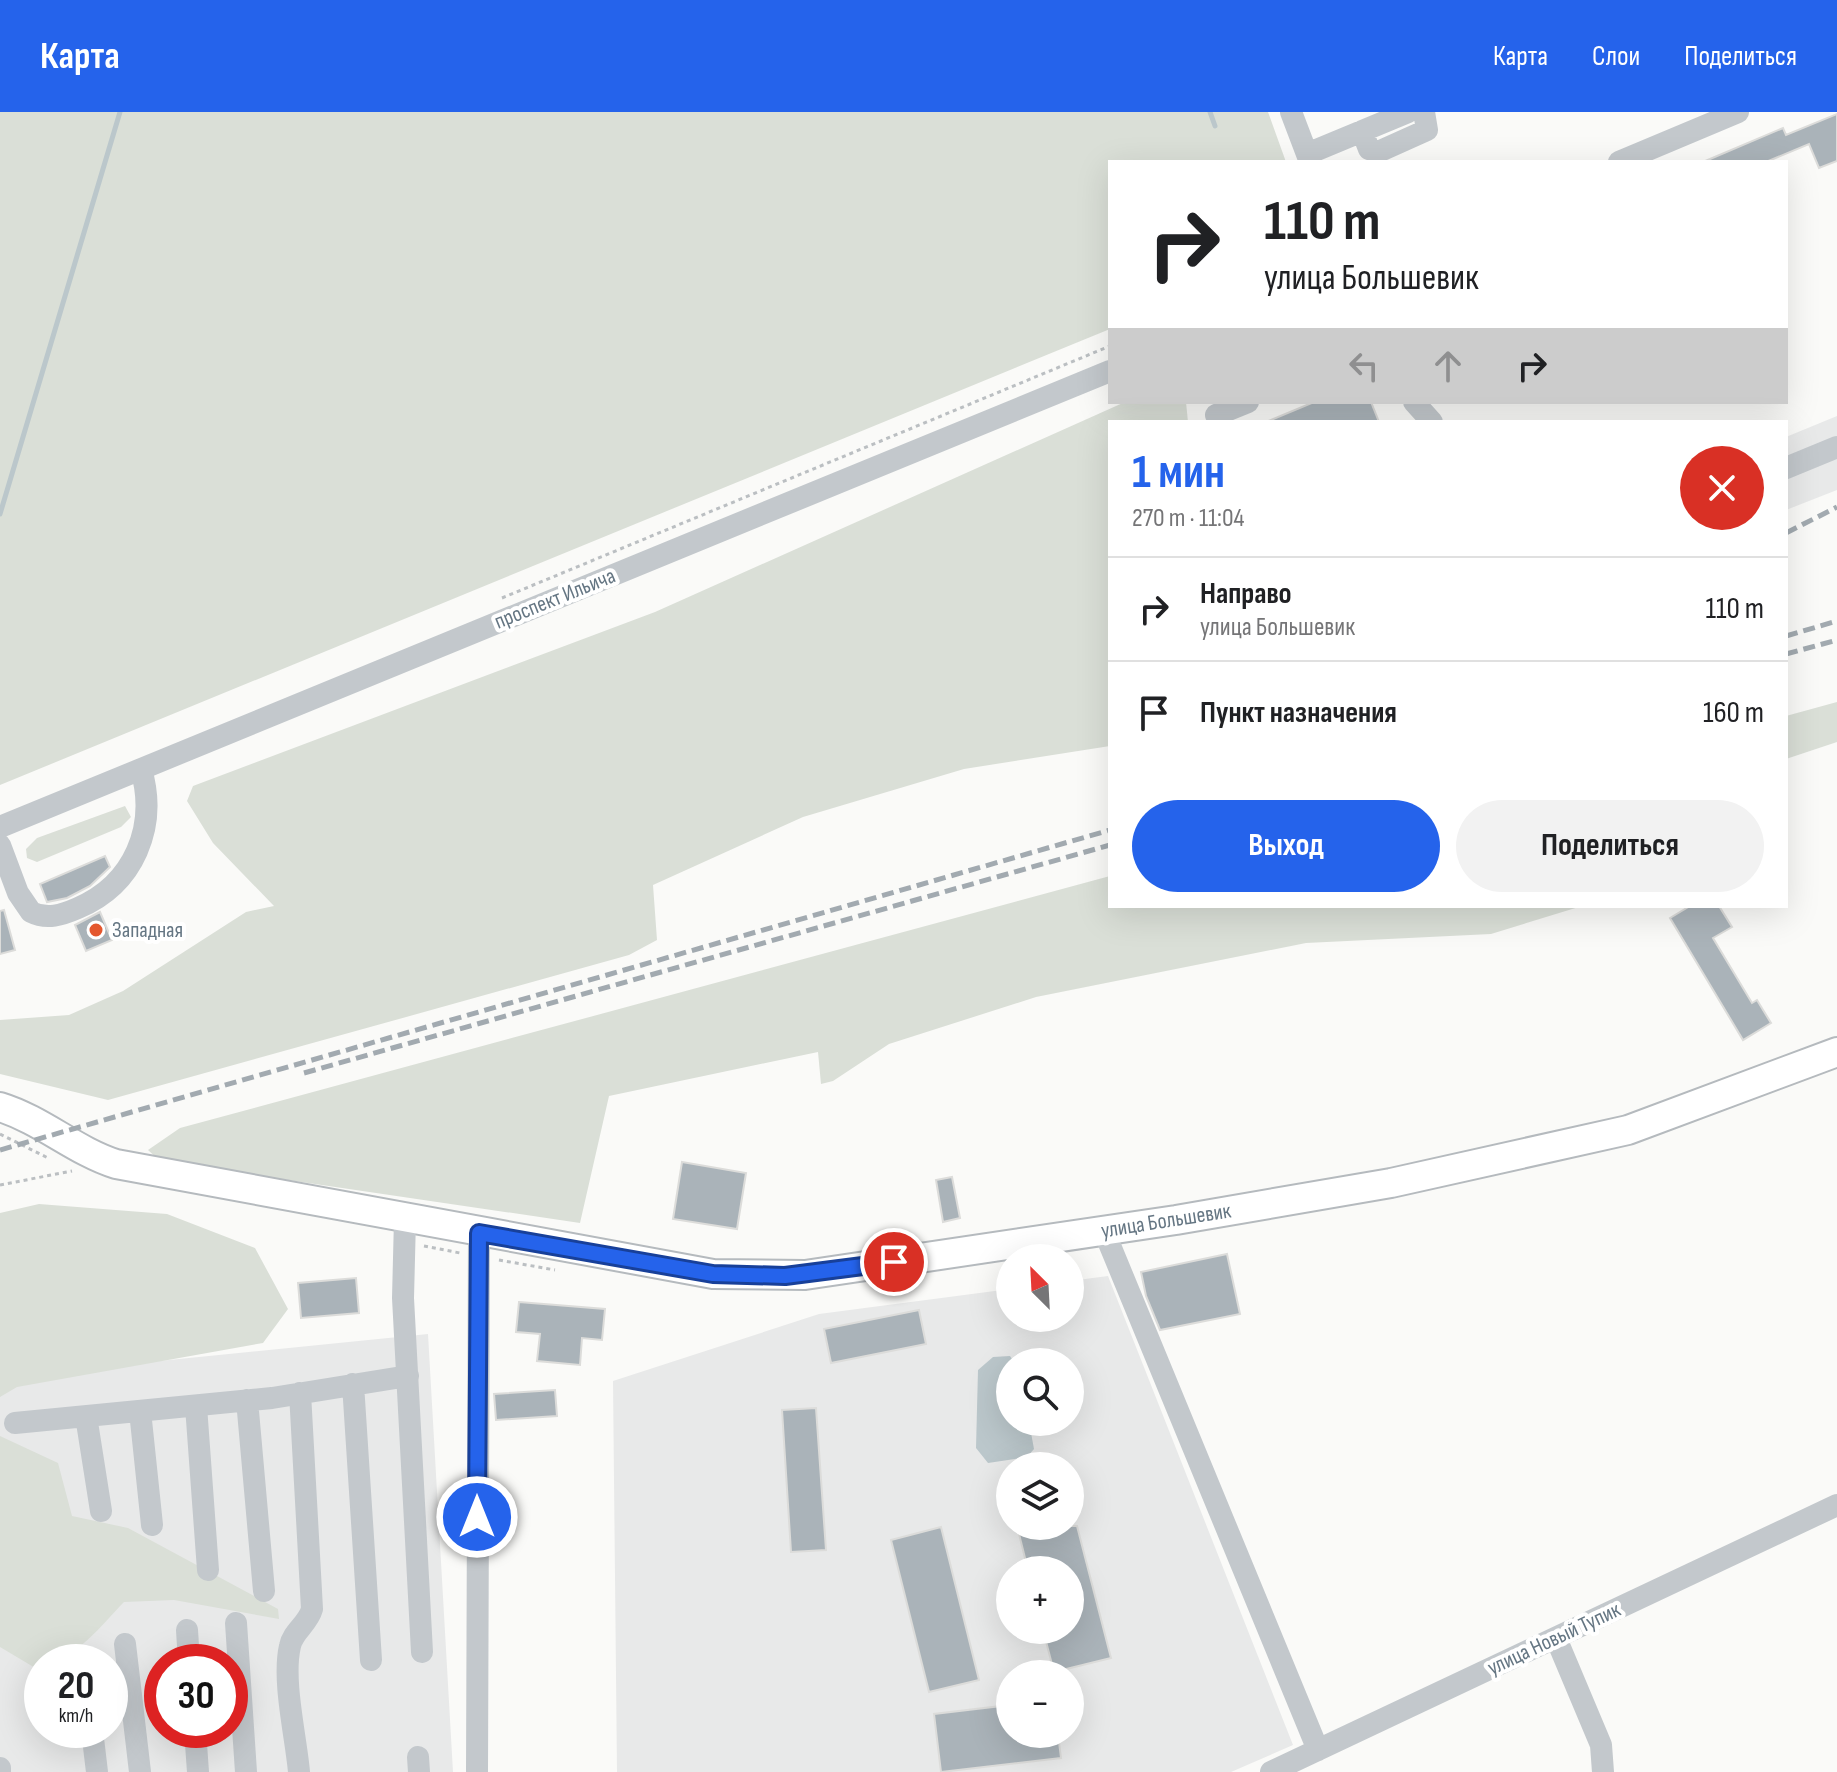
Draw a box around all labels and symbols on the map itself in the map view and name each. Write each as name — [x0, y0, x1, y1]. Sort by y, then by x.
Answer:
street label: проспект Ильича — [491, 563, 619, 635]
place label: Западная — [112, 917, 183, 944]
marker: Западная — [87, 921, 105, 939]
street label: улица Большевик — [1099, 1197, 1234, 1245]
pin — [860, 1228, 928, 1296]
north arrow — [996, 1244, 1084, 1332]
position arrow — [435, 1475, 519, 1559]
street label: улица Новый Тупик — [1483, 1596, 1625, 1682]
speed limit sign: 30 — [144, 1644, 248, 1748]

